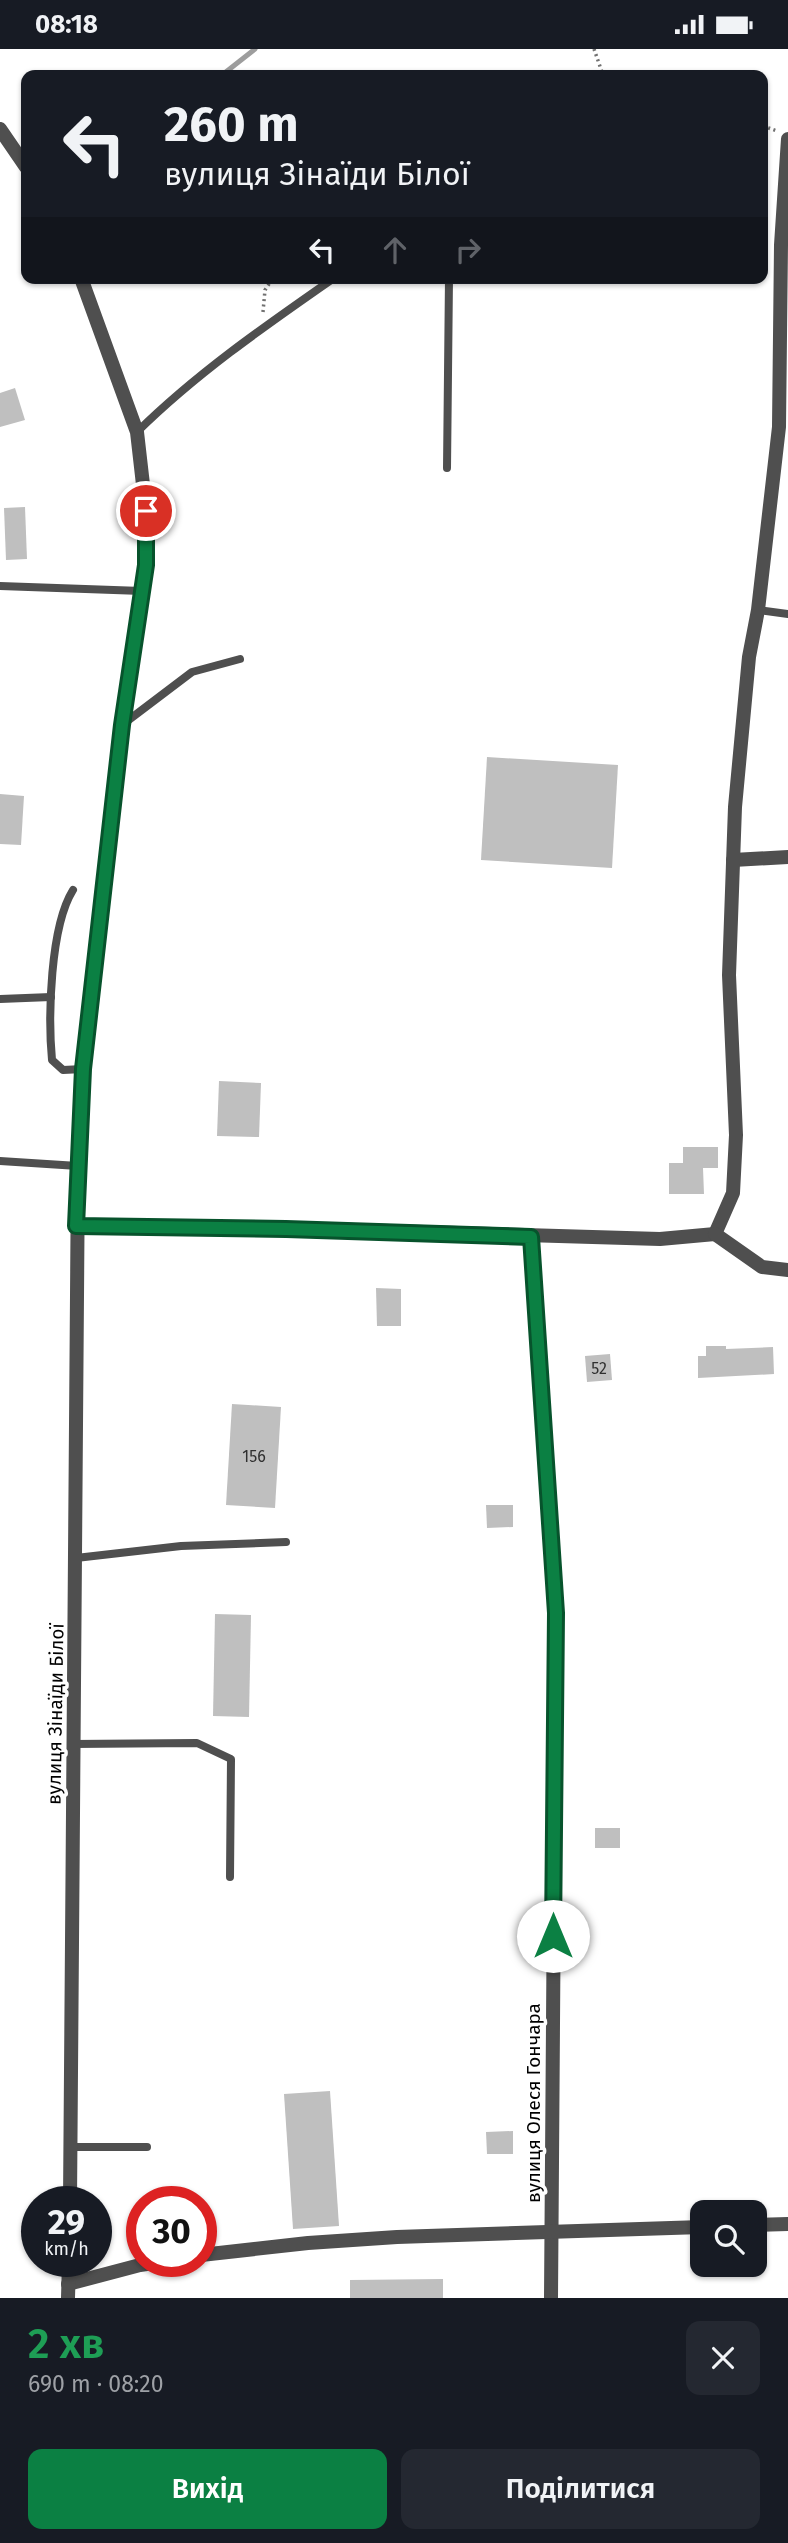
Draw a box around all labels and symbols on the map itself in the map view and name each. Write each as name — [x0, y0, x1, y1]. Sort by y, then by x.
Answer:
pin — [116, 481, 176, 541]
house number: 52 — [591, 1359, 607, 1378]
house number: 156 — [242, 1447, 266, 1466]
street label: вулиця Зінаїди Білої — [42, 1622, 69, 1805]
position arrow — [516, 1899, 590, 1973]
street label: вулиця Олеся Гончара — [522, 2003, 545, 2203]
speed limit sign: 30 — [126, 2186, 217, 2277]

